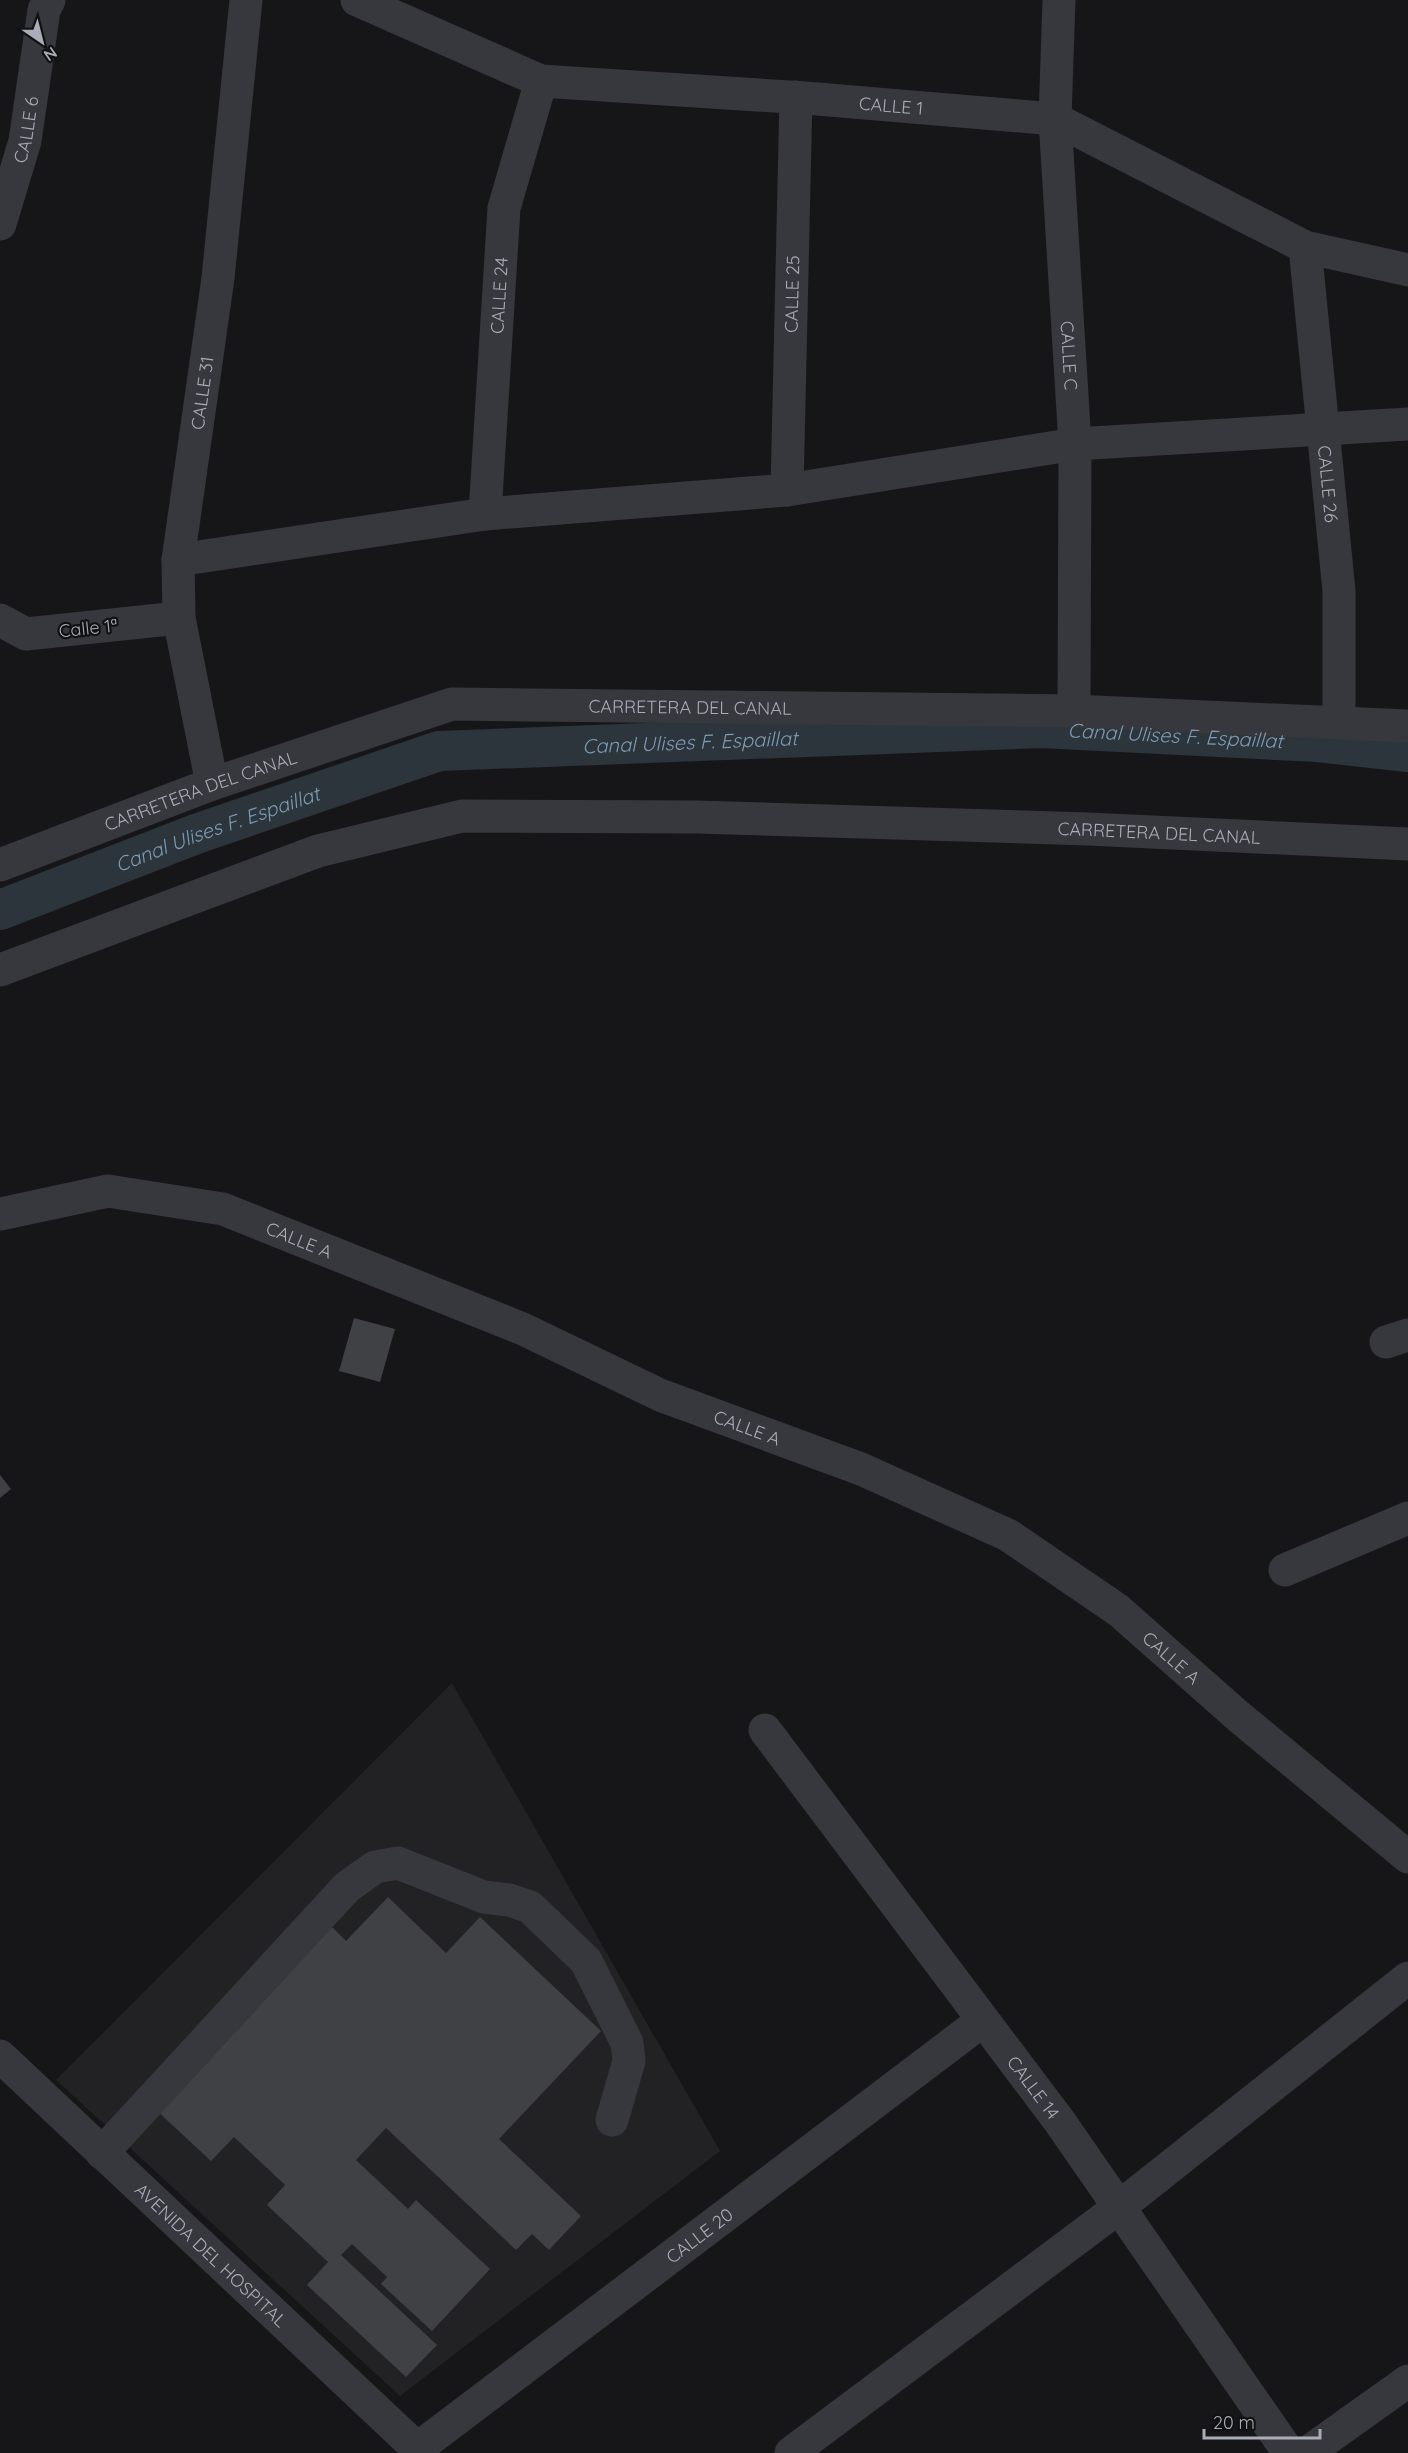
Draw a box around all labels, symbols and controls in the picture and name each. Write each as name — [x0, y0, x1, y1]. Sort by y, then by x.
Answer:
north arrow — [12, 12, 72, 72]
text: N — [40, 43, 61, 66]
street label: CALLE 1 — [858, 91, 924, 119]
street label: CALLE 6 — [8, 94, 43, 166]
street label: CALLE 25 — [779, 255, 804, 333]
street label: CALLE 24 — [485, 256, 512, 335]
street label: CALLE C — [1056, 320, 1083, 391]
street label: CALLE 31 — [185, 355, 218, 431]
street label: CALLE 26 — [1313, 444, 1344, 524]
street label: Calle 1ª — [58, 613, 118, 643]
street label: CARRETERA DEL CANAL — [588, 694, 792, 719]
water label: Canal Ulises F. Espaillat — [1067, 717, 1286, 753]
water label: Canal Ulises F. Espaillat — [582, 725, 800, 758]
street label: CARRETERA DEL CANAL — [101, 745, 300, 836]
water label: Canal Ulises F. Espaillat — [111, 780, 325, 877]
street label: CARRETERA DEL CANAL — [1057, 817, 1261, 849]
street label: CALLE A — [263, 1216, 336, 1263]
street label: CALLE A — [711, 1404, 784, 1450]
street label: CALLE A — [1138, 1626, 1205, 1689]
street label: CALLE 14 — [1002, 2051, 1065, 2123]
street label: AVENIDA DEL HOSPITAL — [130, 2178, 292, 2332]
street label: CALLE 20 — [661, 2202, 737, 2268]
scale bar — [1204, 2402, 1320, 2440]
text: 20 m — [1213, 2411, 1255, 2434]

